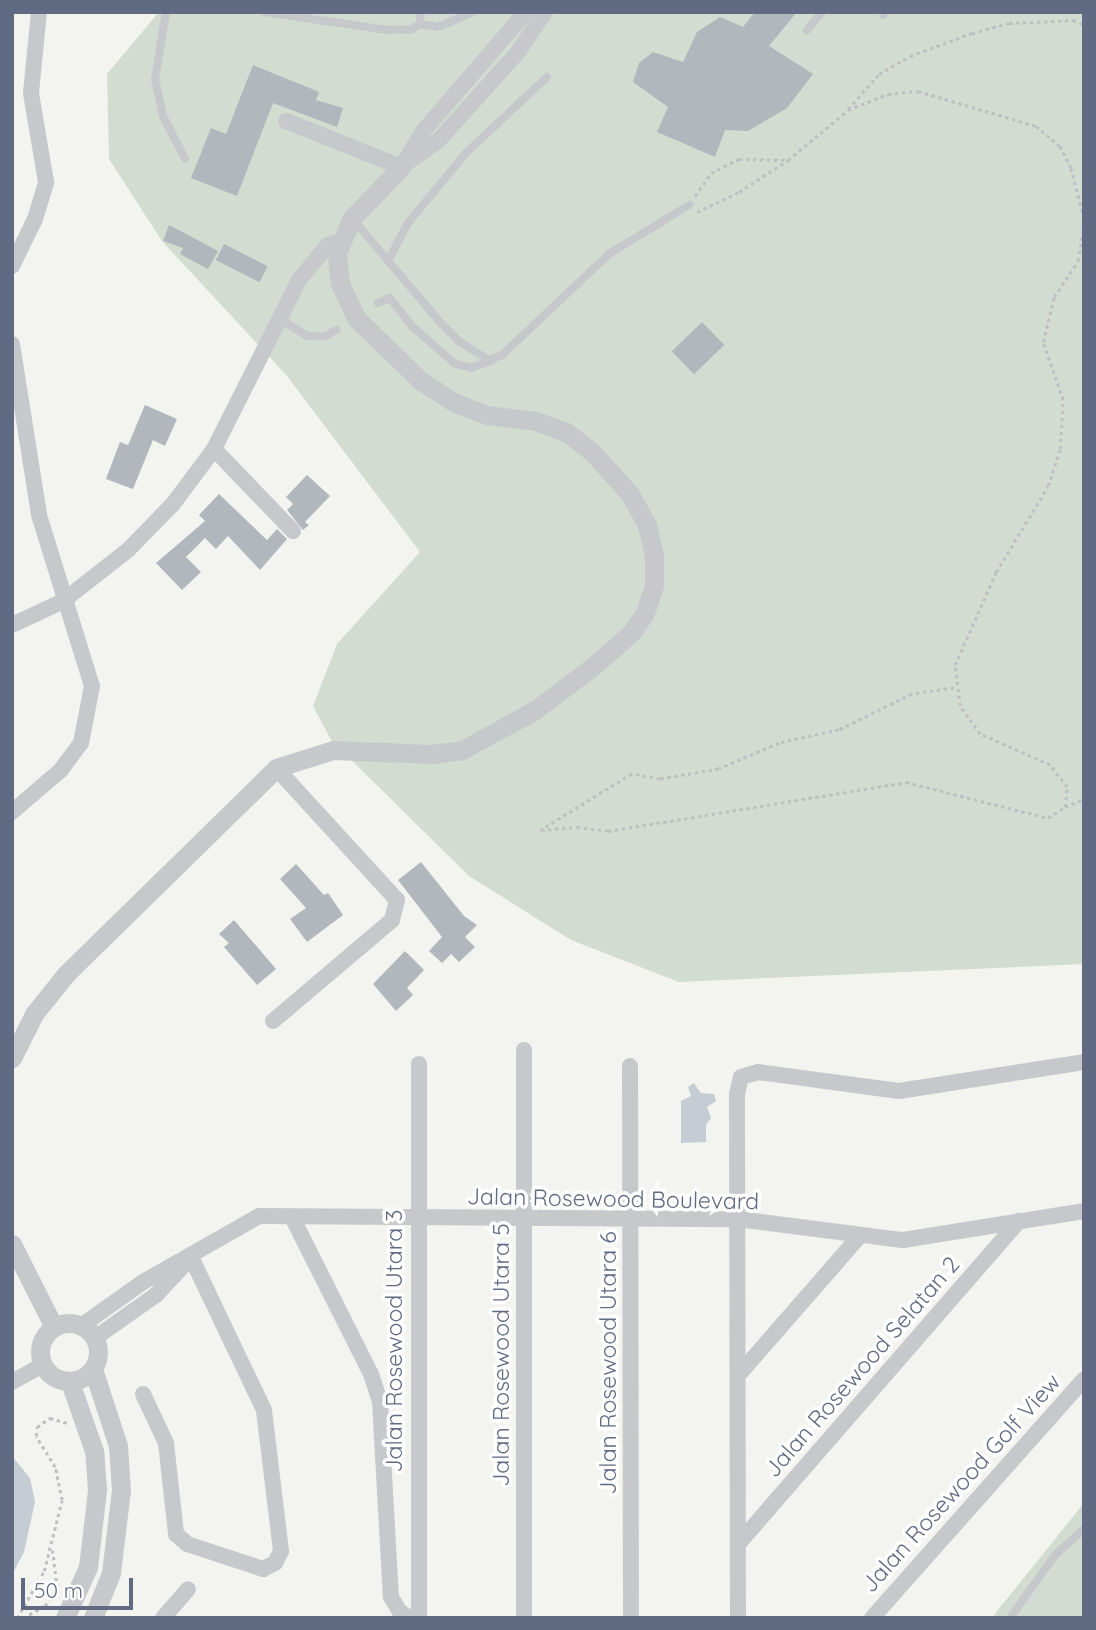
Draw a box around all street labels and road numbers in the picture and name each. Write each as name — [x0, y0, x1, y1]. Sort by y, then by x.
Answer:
street label: Jalan Rosewood Boulevard — [467, 1183, 759, 1215]
street label: Jalan Rosewood Utara 3 — [380, 1209, 408, 1473]
street label: Jalan Rosewood Utara 5 — [487, 1223, 515, 1487]
street label: Jalan Rosewood Utara 6 — [594, 1231, 622, 1495]
street label: Jalan Rosewood Selatan 2 — [759, 1251, 965, 1483]
street label: Jalan Rosewood Golf View — [856, 1368, 1066, 1598]

